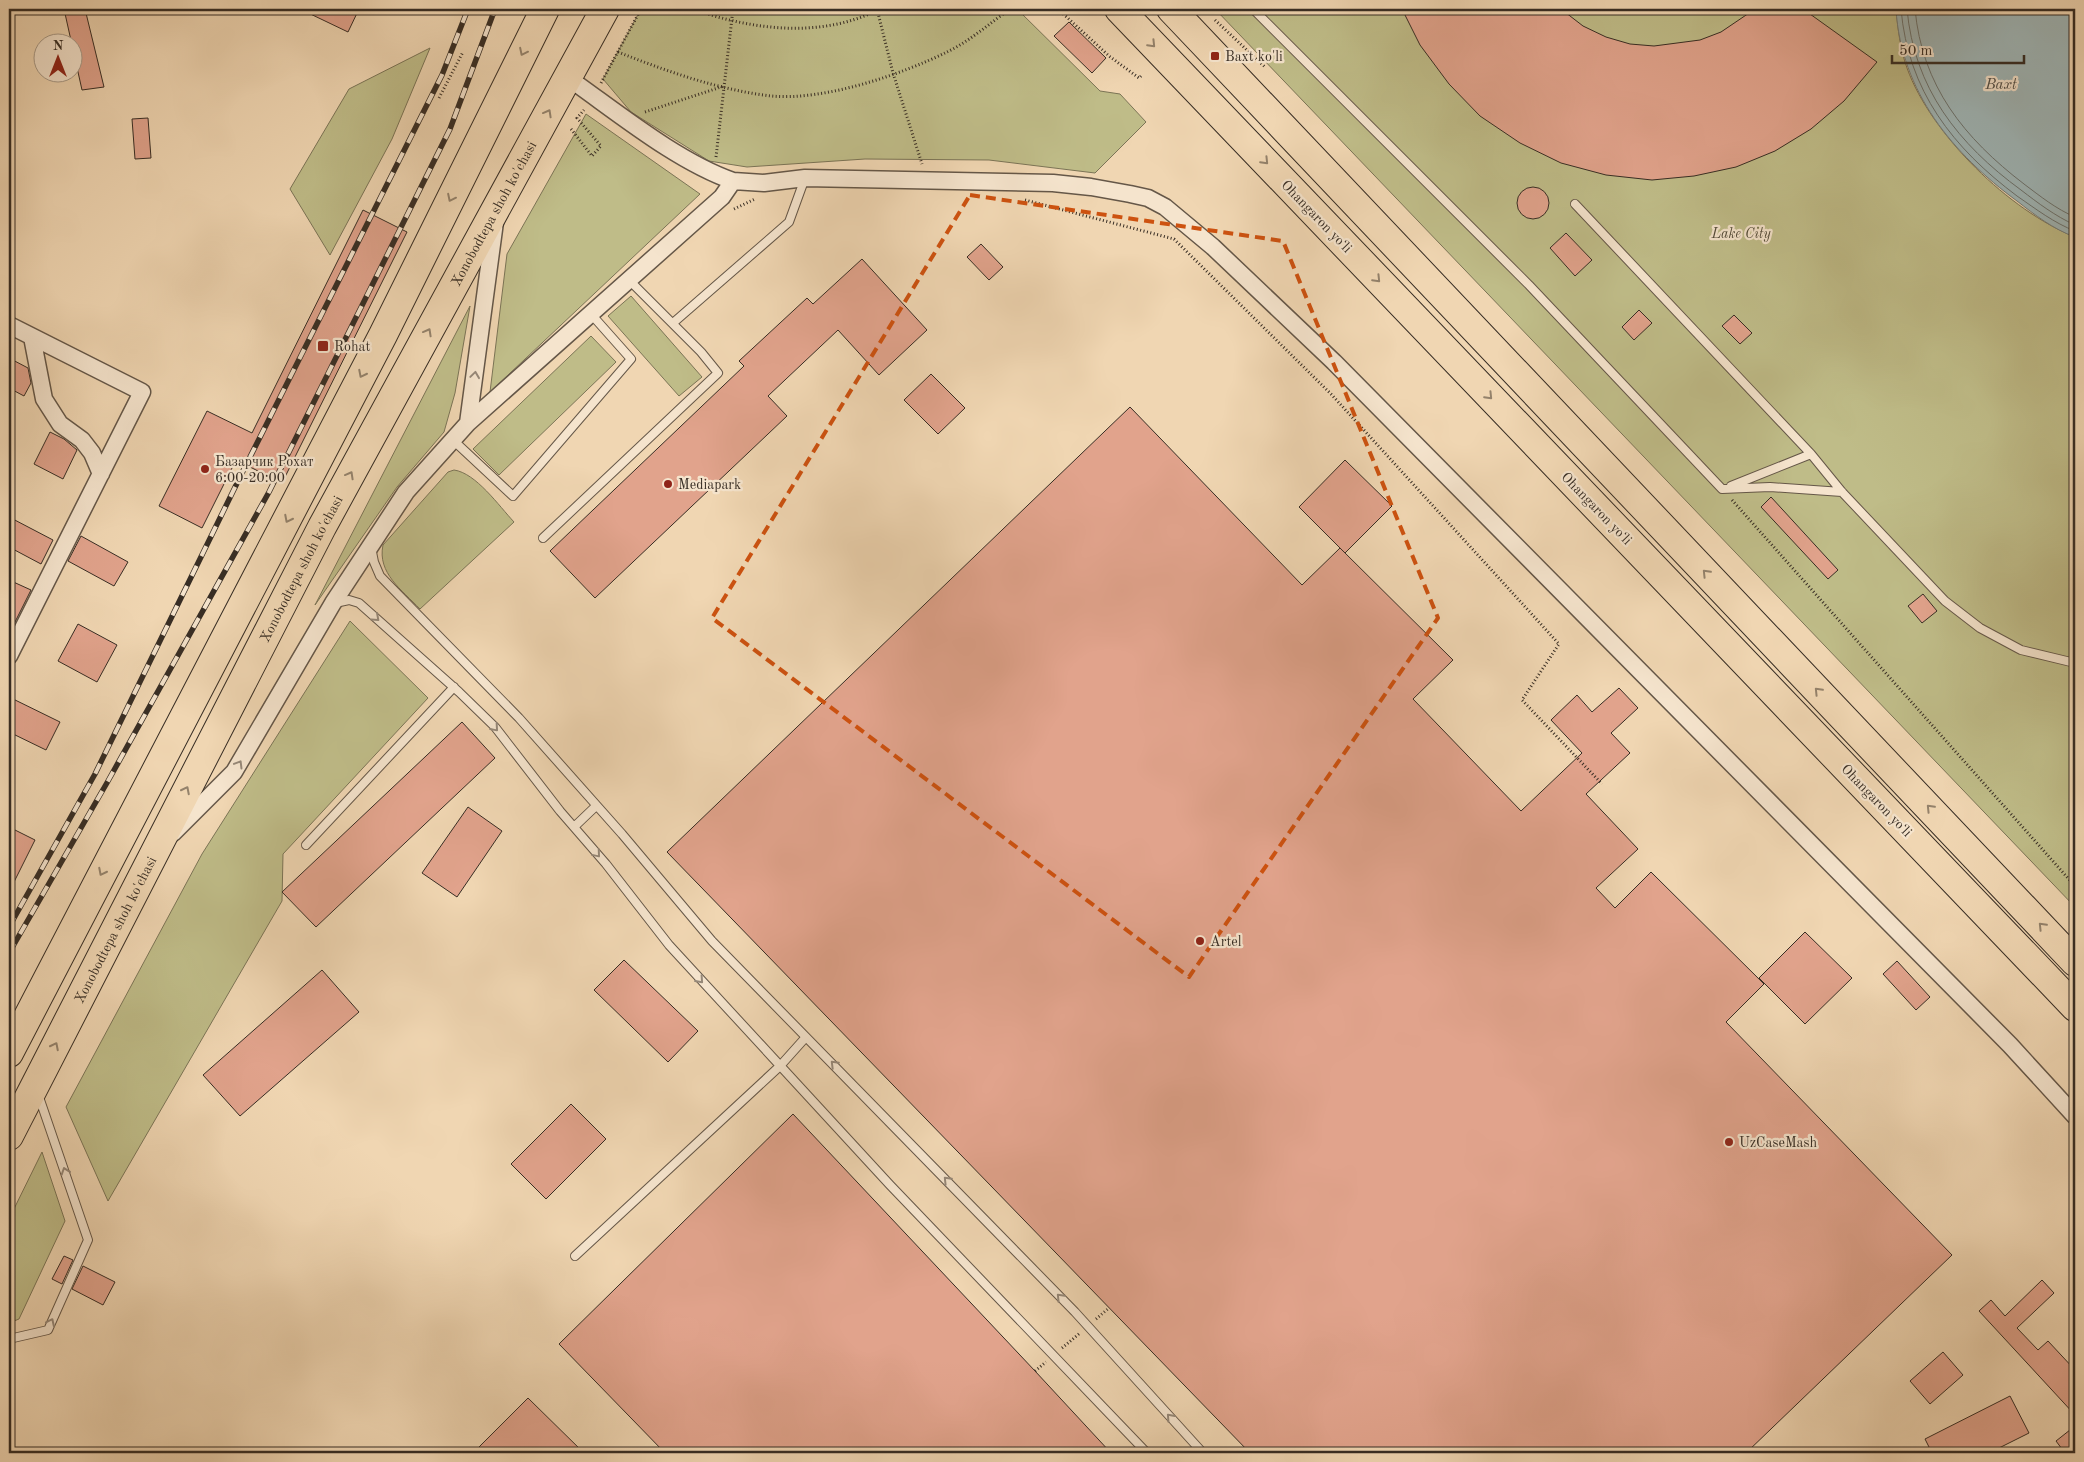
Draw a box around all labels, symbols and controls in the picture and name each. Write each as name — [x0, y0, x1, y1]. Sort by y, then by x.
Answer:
north arrow — [32, 32, 82, 82]
scale bar — [1892, 32, 2024, 64]
one-way arrow — [1146, 38, 1155, 47]
text: N — [53, 39, 64, 53]
text: 50 m — [1899, 44, 1933, 59]
one-way arrow — [519, 47, 529, 56]
marker: Baxt ko'li — [1209, 50, 1221, 62]
place label: Baxt ko'li — [1225, 50, 1283, 64]
water label: Baхt — [1984, 78, 2017, 93]
one-way arrow — [542, 109, 552, 118]
street label: Xonobodtepa shoh ko'chasi — [449, 139, 539, 289]
one-way arrow — [1259, 156, 1268, 165]
street label: Ohangaron yoʻli — [1278, 177, 1355, 256]
one-way arrow — [447, 193, 457, 202]
park label: Lake City — [1710, 227, 1771, 242]
one-way arrow — [1371, 273, 1380, 282]
one-way arrow — [422, 329, 432, 338]
marker: Rohat — [316, 339, 330, 353]
place label: Rohat — [334, 340, 370, 354]
one-way arrow — [358, 369, 368, 378]
one-way arrow — [469, 371, 479, 379]
one-way arrow — [1483, 390, 1492, 399]
place label: Базарчик Рохат 6:00-20:00 — [215, 455, 314, 485]
marker: Базарчик Рохат 6:00-20:00 — [199, 463, 211, 475]
street label: Ohangaron yoʻli — [1558, 469, 1635, 548]
one-way arrow — [344, 471, 354, 480]
marker: Mediapark — [662, 478, 674, 490]
place label: Mediapark — [678, 478, 741, 492]
street label: Xonobodtepa shoh ko'chasi — [258, 493, 346, 645]
one-way arrow — [284, 514, 294, 523]
one-way arrow — [1703, 569, 1712, 578]
one-way arrow — [370, 612, 379, 621]
one-way arrow — [1815, 687, 1824, 696]
one-way arrow — [489, 722, 498, 731]
one-way arrow — [233, 761, 243, 770]
street label: Ohangaron yoʻli — [1838, 761, 1915, 840]
one-way arrow — [180, 786, 190, 795]
one-way arrow — [1927, 805, 1936, 814]
one-way arrow — [591, 849, 600, 858]
street label: Xonobodtepa shoh ko'chasi — [73, 854, 159, 1006]
one-way arrow — [98, 867, 108, 876]
one-way arrow — [2039, 923, 2048, 932]
marker: Artel — [1194, 935, 1206, 947]
place label: Artel — [1210, 935, 1242, 949]
one-way arrow — [695, 974, 704, 983]
one-way arrow — [49, 1042, 59, 1051]
one-way arrow — [830, 1061, 839, 1070]
marker: UzCaseMash — [1723, 1136, 1735, 1148]
place label: UzCaseMash — [1739, 1136, 1818, 1150]
one-way arrow — [61, 1168, 71, 1176]
one-way arrow — [944, 1177, 953, 1186]
one-way arrow — [1057, 1294, 1066, 1303]
one-way arrow — [45, 1318, 56, 1327]
one-way arrow — [1167, 1414, 1176, 1423]

